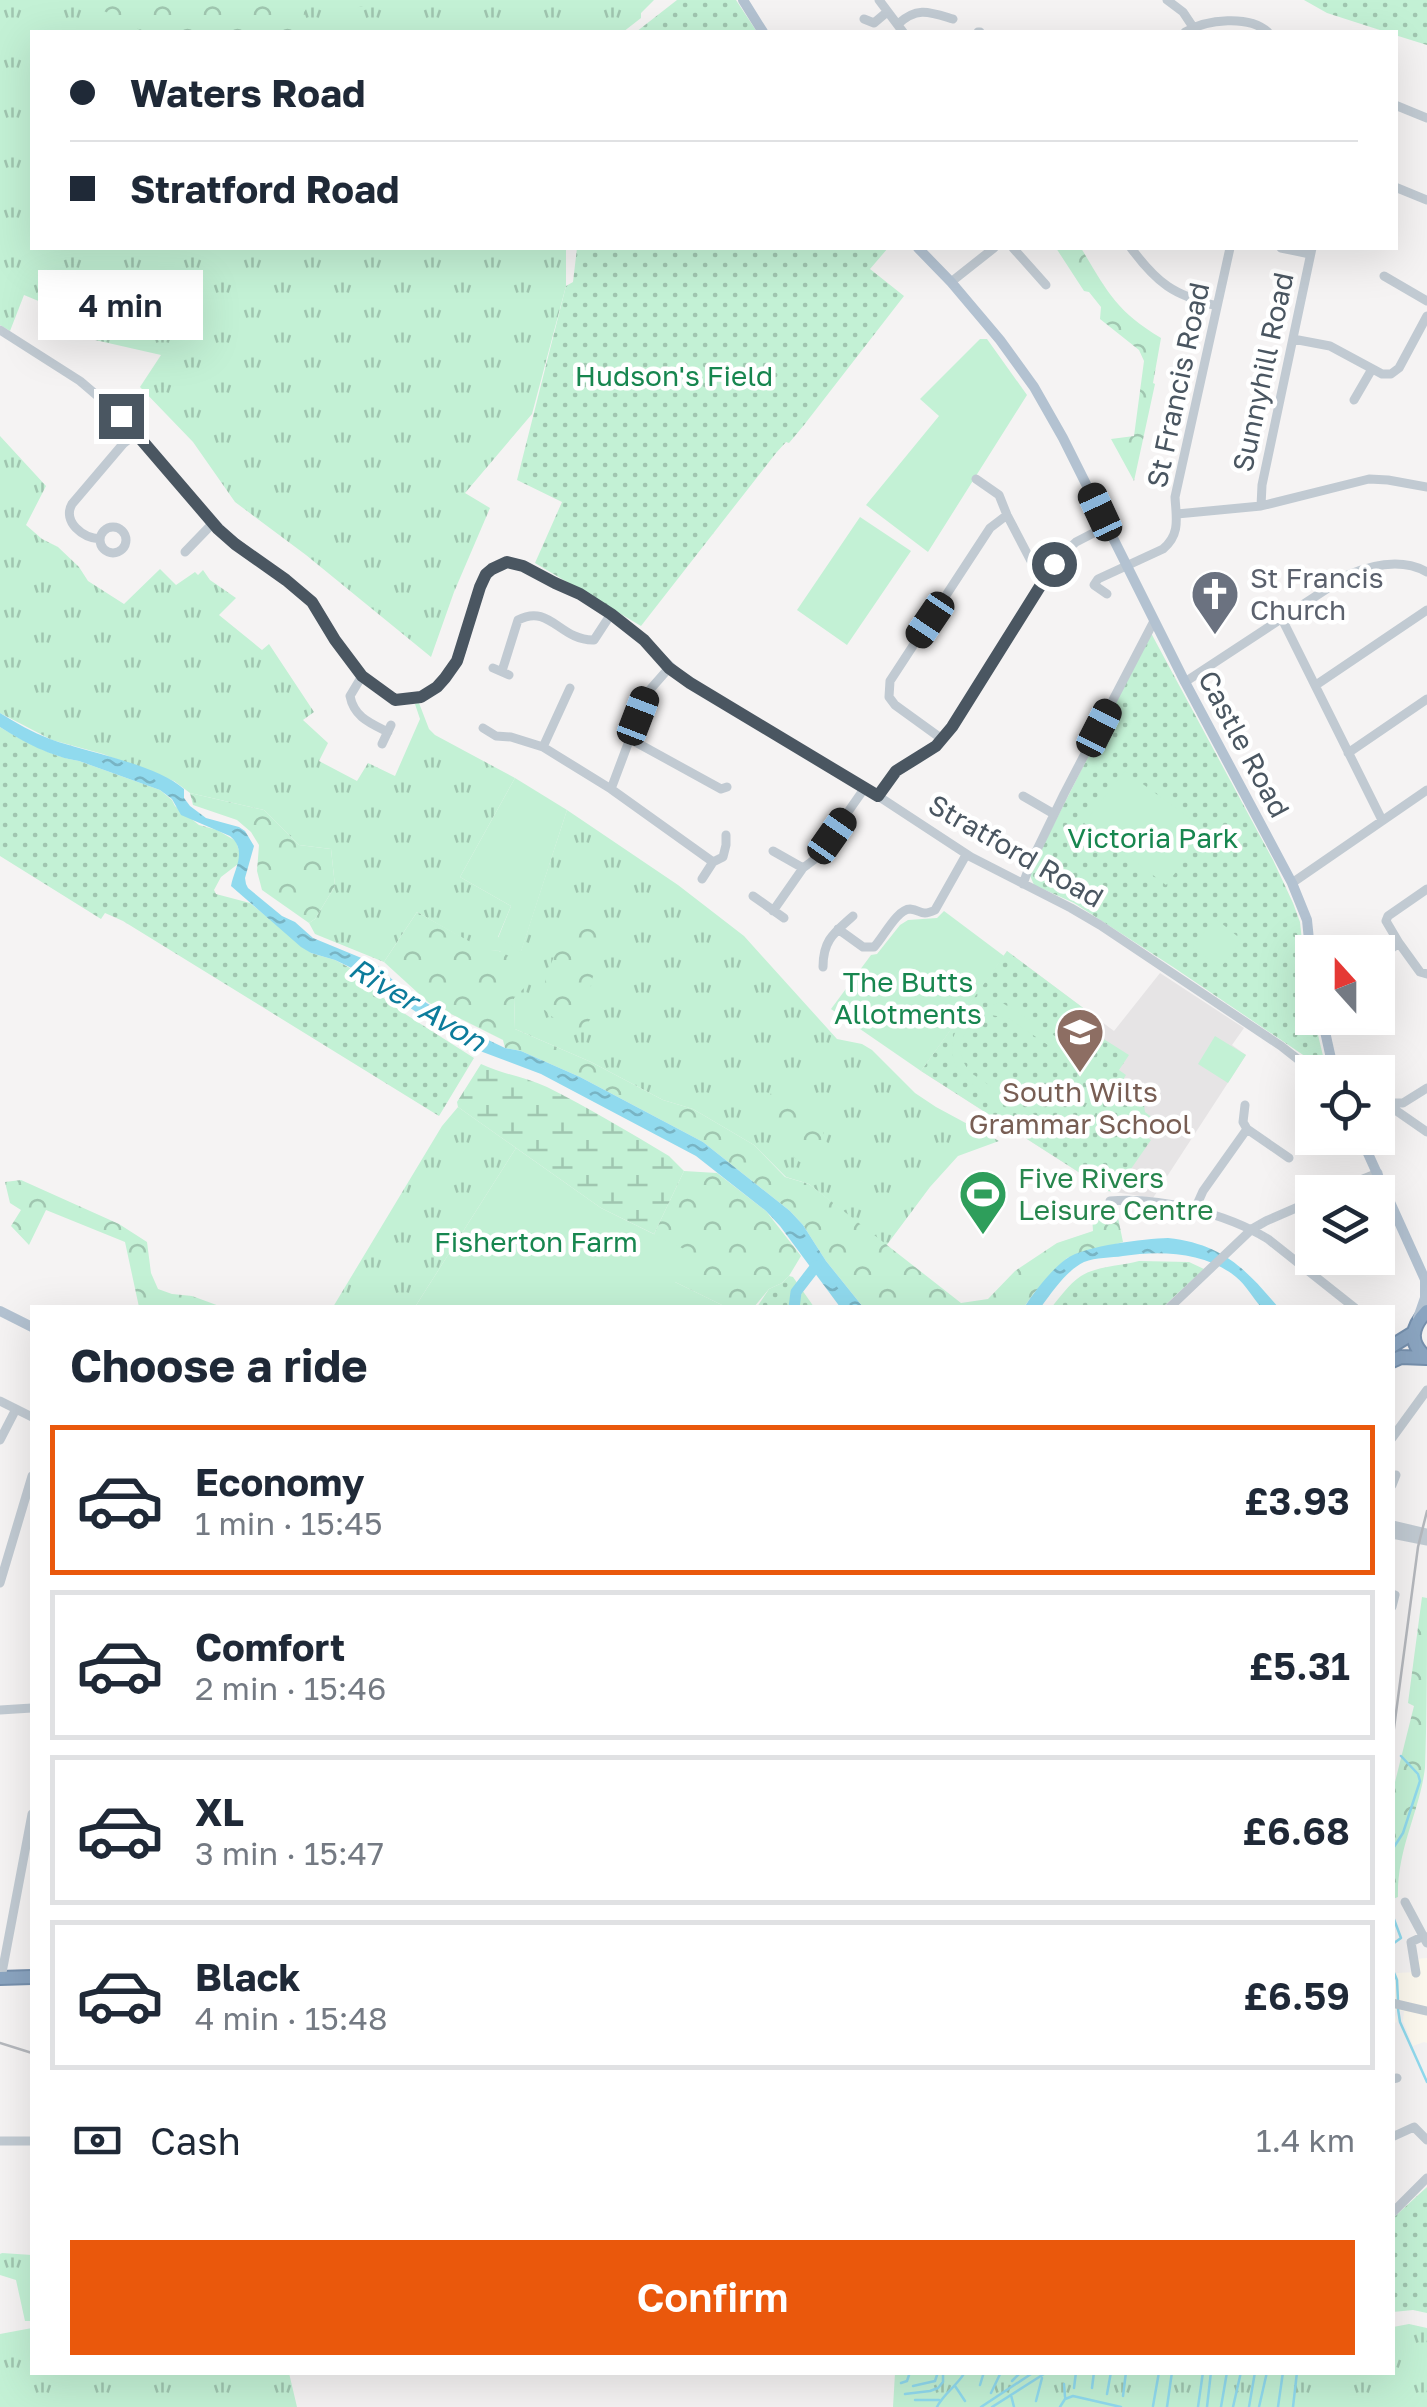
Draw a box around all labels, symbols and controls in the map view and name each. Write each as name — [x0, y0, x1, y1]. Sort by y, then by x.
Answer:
text: Waters Road — [130, 70, 365, 115]
text: Stratford Road — [130, 166, 399, 211]
street label: Sunnyhill Road — [1225, 269, 1300, 474]
callout: 4 min — [38, 271, 204, 341]
street label: St Francis Road — [1140, 279, 1215, 491]
text: 4 min — [78, 286, 163, 324]
park label: Hudson's Field — [575, 359, 773, 392]
route end — [99, 394, 144, 439]
car — [1074, 478, 1126, 546]
route start — [1032, 542, 1077, 587]
place label: St Francis Church — [1250, 561, 1384, 626]
church icon: St Francis Church — [1189, 568, 1241, 636]
car — [901, 587, 959, 653]
street label: Castle Road — [1192, 665, 1297, 823]
car — [613, 683, 663, 749]
car — [1072, 694, 1126, 762]
street label: Stratford Road — [923, 787, 1109, 914]
car — [803, 803, 861, 869]
park label: Victoria Park — [1067, 821, 1239, 854]
north arrow — [1295, 935, 1395, 1035]
map controls — [1295, 935, 1395, 1275]
water label: River Avon — [343, 950, 493, 1060]
park label: The Butts Allotments — [834, 965, 982, 1030]
school or university icon: South Wilts Grammar School — [1054, 1006, 1106, 1074]
button: locate — [1295, 1055, 1395, 1155]
place label: South Wilts Grammar School — [969, 1075, 1191, 1140]
place label: Five Rivers Leisure Centre — [1018, 1161, 1213, 1226]
sports icon: Five Rivers Leisure Centre — [957, 1168, 1009, 1236]
button: layers — [1295, 1175, 1395, 1275]
park label: Fisherton Farm — [434, 1225, 638, 1258]
text: Choose a ride — [70, 1338, 368, 1392]
icon: car — [75, 1455, 165, 1545]
text: Economy — [195, 1459, 364, 1504]
text: £3.93 — [1244, 1478, 1350, 1523]
text: 1 min · 15:45 — [195, 1504, 382, 1542]
icon: car — [75, 1620, 165, 1710]
text: Comfort — [195, 1624, 345, 1669]
text: £5.31 — [1249, 1643, 1350, 1688]
text: 2 min · 15:46 — [195, 1669, 386, 1707]
icon: car — [75, 1785, 165, 1875]
text: XL — [195, 1789, 244, 1834]
text: £6.68 — [1242, 1808, 1350, 1853]
text: 3 min · 15:47 — [195, 1834, 384, 1872]
icon: car — [75, 1950, 165, 2040]
text: Black — [195, 1954, 300, 1999]
text: £6.59 — [1243, 1973, 1350, 2018]
text: 4 min · 15:48 — [195, 1999, 387, 2037]
icon: cash — [70, 2113, 125, 2168]
text: Cash — [150, 2118, 241, 2163]
text: 1.4 km — [1256, 2121, 1355, 2159]
button: Confirm — [70, 2240, 1355, 2355]

